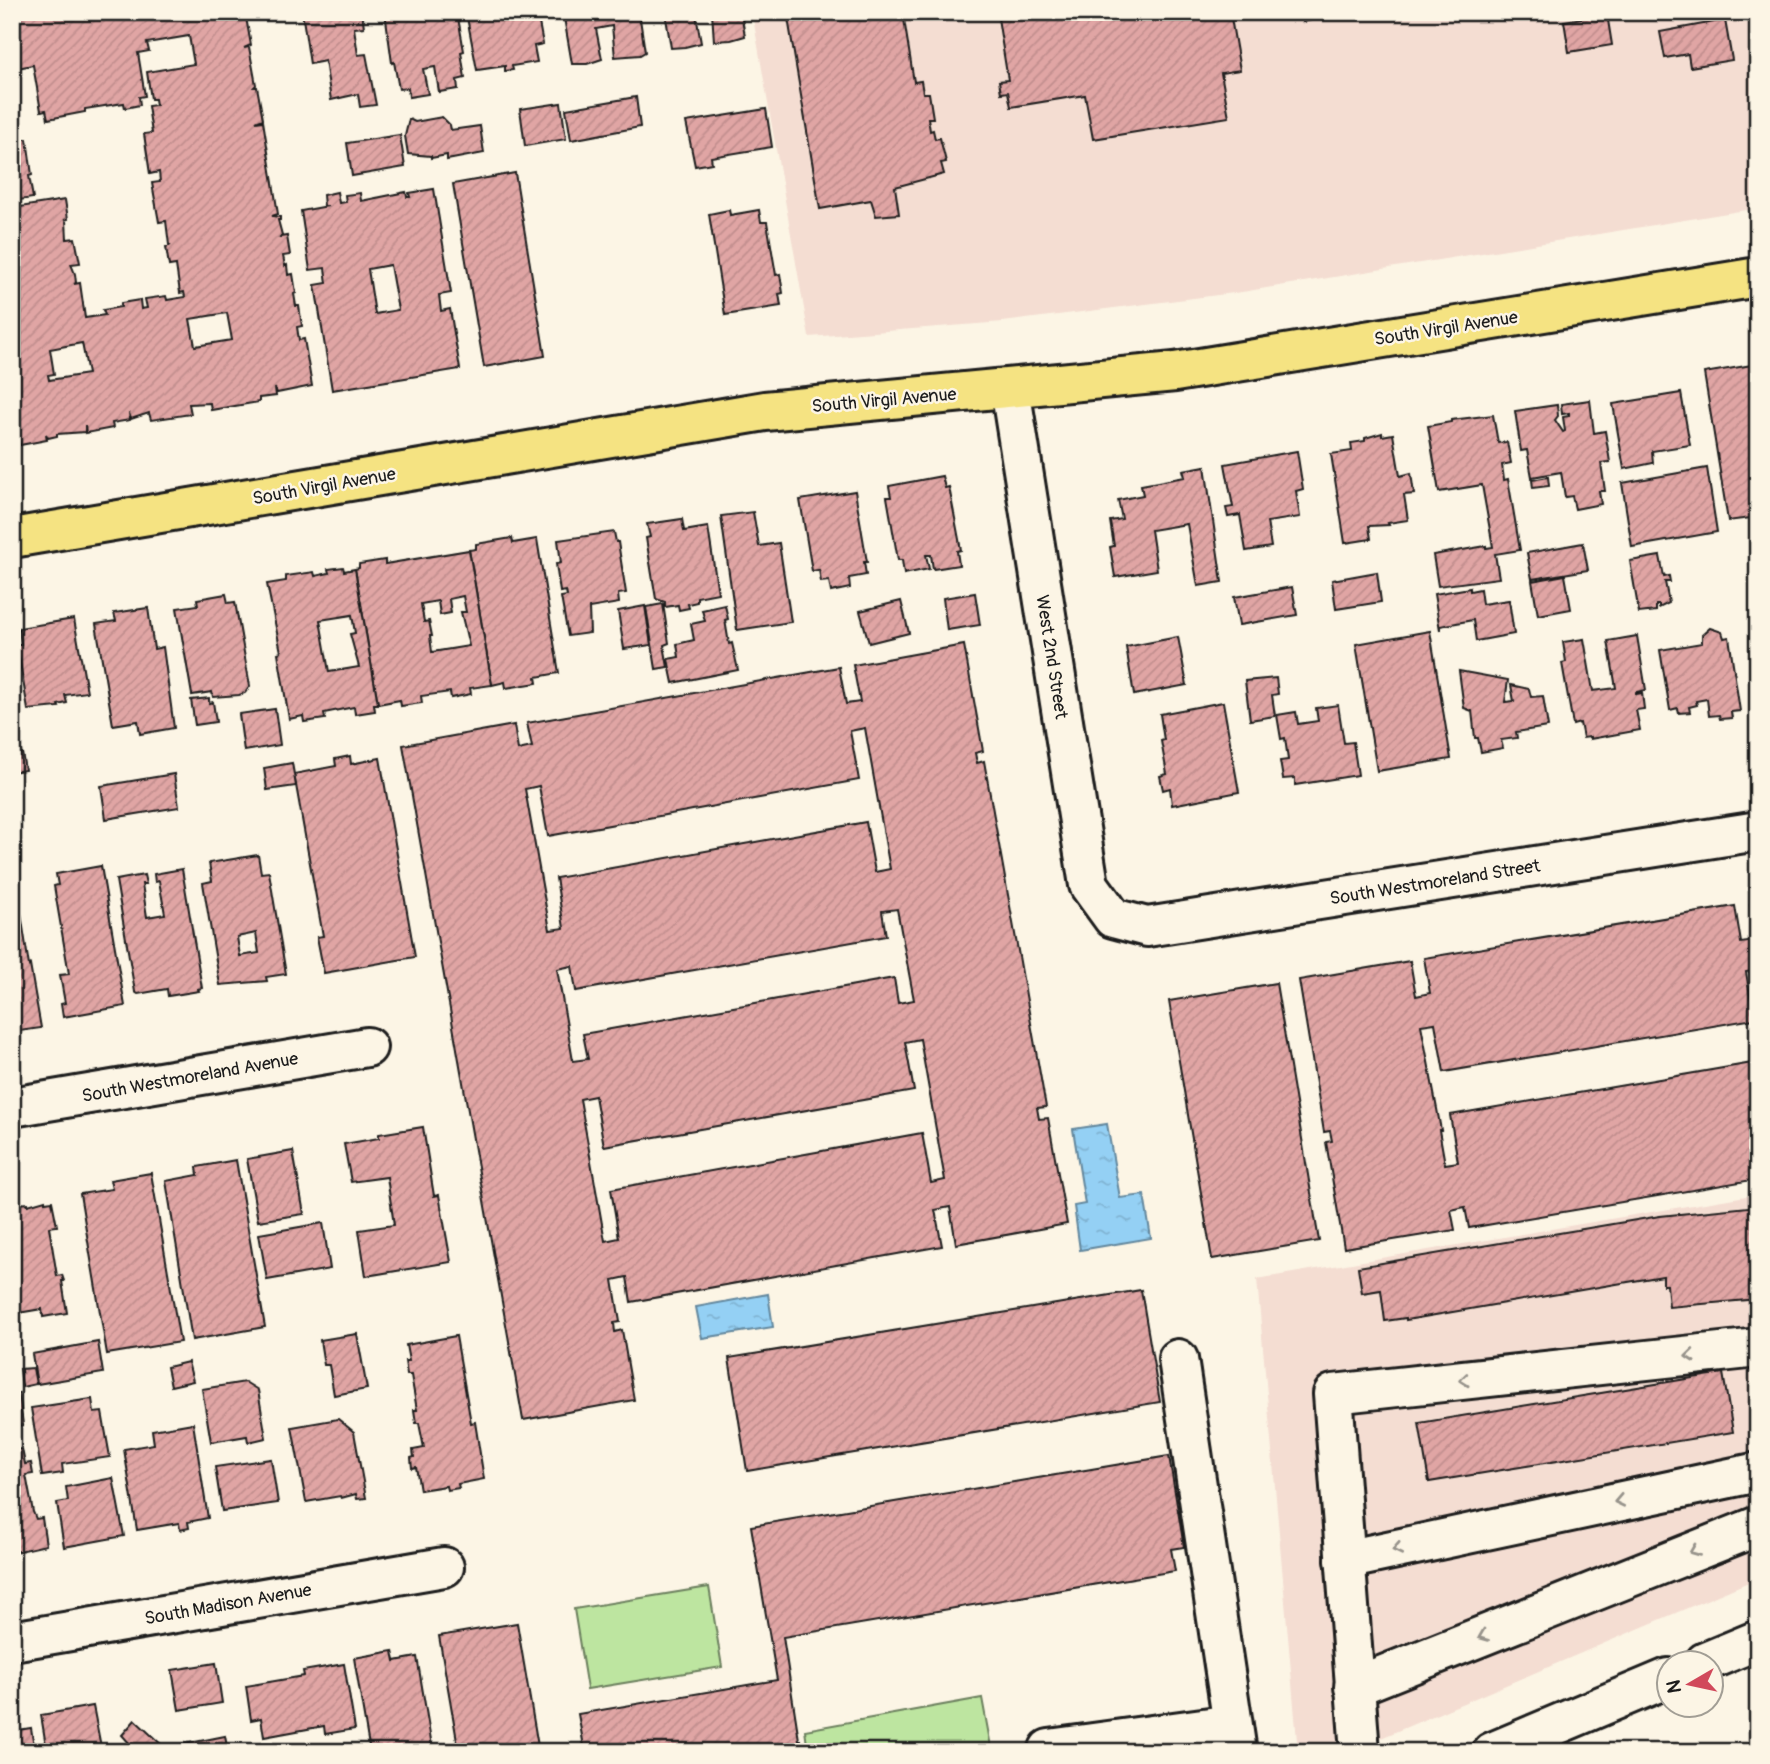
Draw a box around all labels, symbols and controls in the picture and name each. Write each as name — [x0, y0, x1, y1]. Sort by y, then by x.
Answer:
street label: South Virgil Avenue — [1373, 306, 1520, 351]
street label: South Virgil Avenue — [811, 383, 957, 418]
street label: South Virgil Avenue — [251, 463, 398, 510]
street label: West 2nd Street — [1030, 593, 1073, 721]
street label: South Westmoreland Street — [1328, 854, 1543, 910]
street label: South Westmoreland Avenue — [80, 1047, 300, 1108]
one-way arrow — [1684, 1348, 1696, 1363]
one-way arrow — [1458, 1372, 1469, 1387]
one-way arrow — [1613, 1493, 1625, 1508]
one-way arrow — [1391, 1540, 1403, 1555]
one-way arrow — [1689, 1543, 1701, 1557]
street label: South Madison Avenue — [143, 1578, 313, 1631]
one-way arrow — [1478, 1627, 1490, 1641]
north arrow — [1654, 1648, 1724, 1718]
text: N — [1661, 1678, 1687, 1695]

